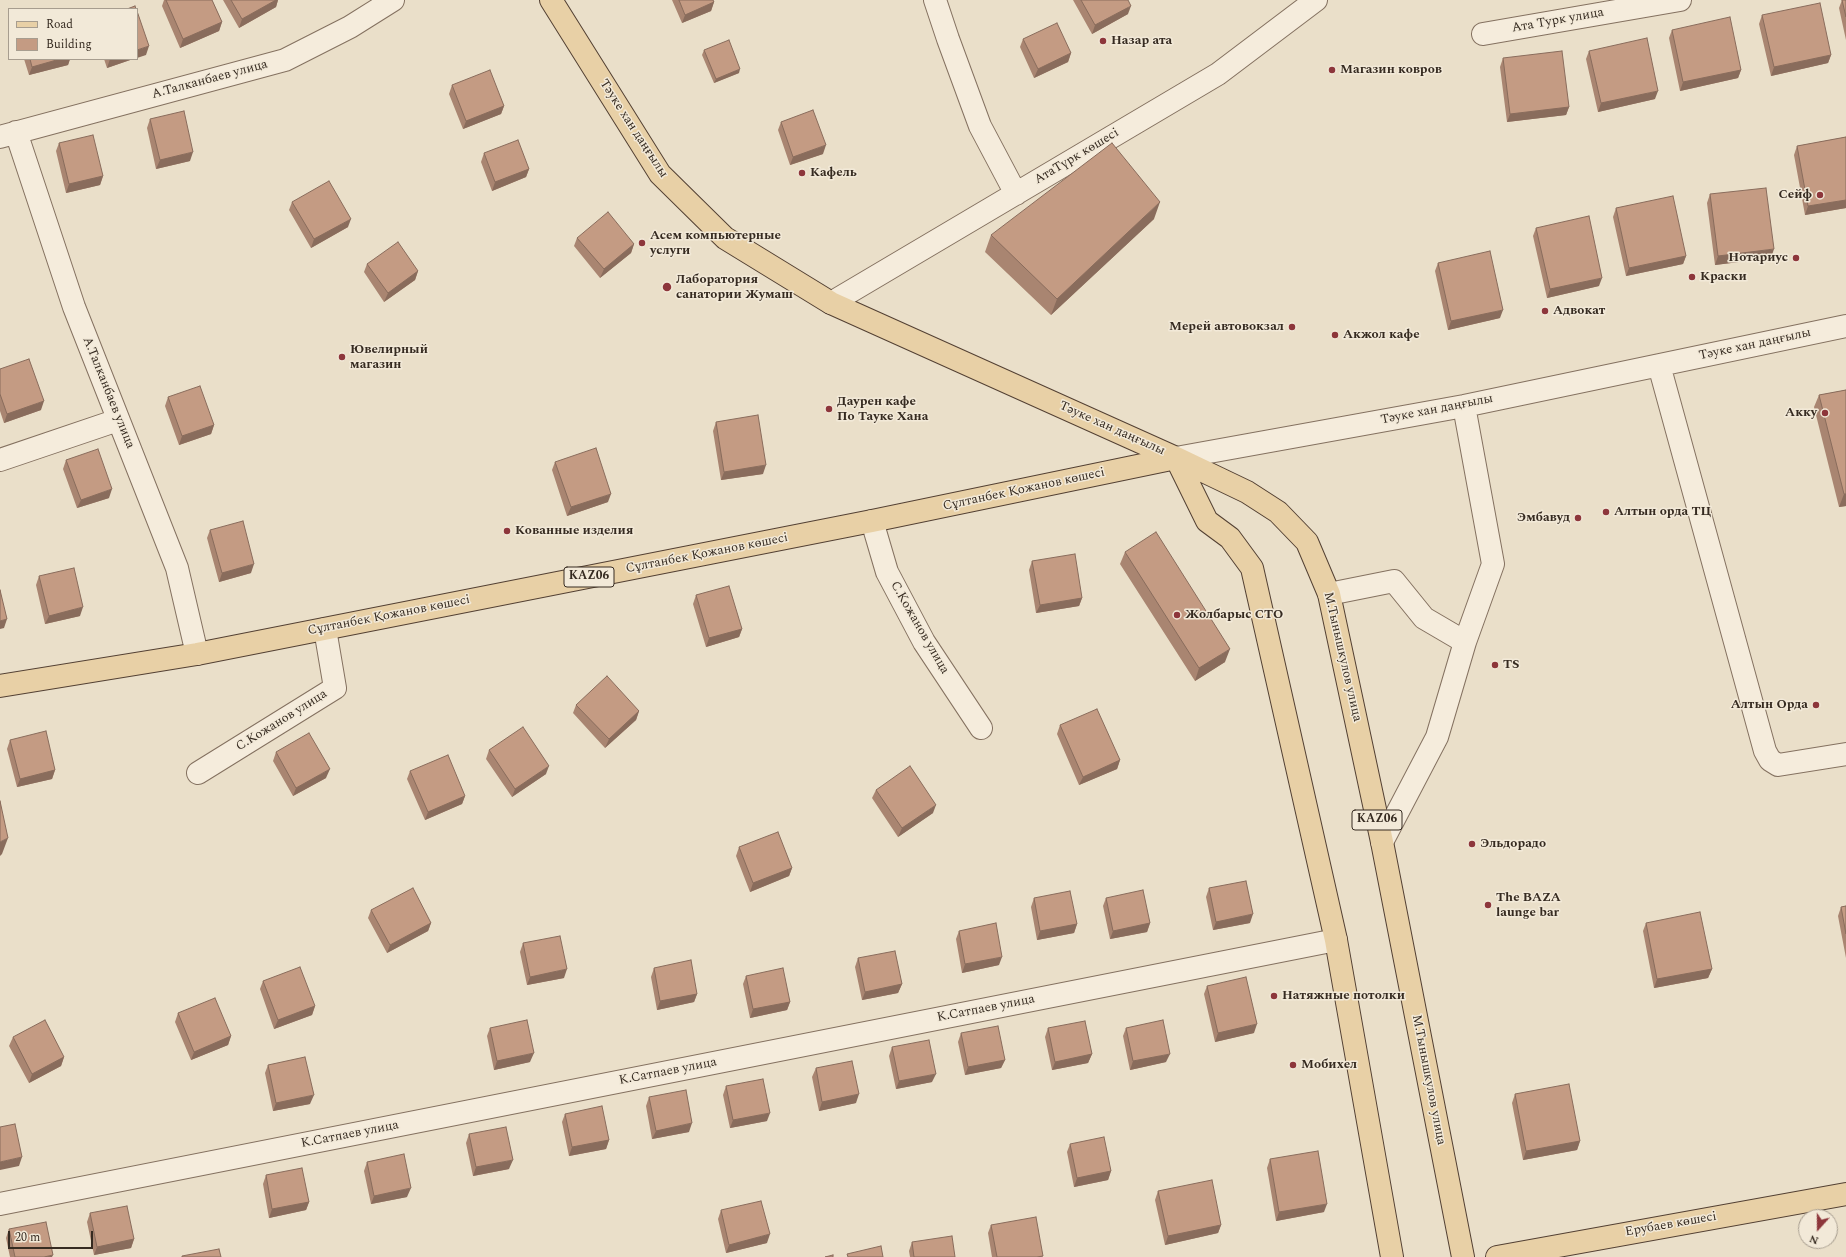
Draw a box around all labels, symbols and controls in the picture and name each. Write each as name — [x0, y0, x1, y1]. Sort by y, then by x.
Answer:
street label: Ата Турк улица — [1511, 5, 1605, 37]
legend — [8, 8, 138, 60]
text: Road — [46, 15, 73, 34]
place label: Назар ата — [1111, 33, 1172, 49]
text: Building — [46, 35, 92, 54]
marker: Назар ата — [1098, 36, 1108, 46]
street label: А.Талканбаев улица — [150, 57, 270, 103]
place label: Магазин ковров — [1340, 62, 1442, 78]
marker: Магазин ковров — [1327, 65, 1337, 75]
street label: Тәуке хан даңғылы — [595, 77, 671, 181]
street label: АтаТүрк көшесі — [1032, 126, 1122, 188]
place label: Кафель — [810, 165, 857, 181]
marker: Кафель — [797, 168, 807, 178]
place label: Сейф — [1778, 187, 1812, 203]
marker: Сейф — [1815, 190, 1825, 200]
place label: Асем компьютерные услуги — [650, 228, 781, 259]
marker: Асем компьютерные услуги — [637, 238, 647, 248]
place label: Нотариус — [1728, 250, 1788, 266]
marker: Нотариус — [1791, 253, 1801, 263]
place label: Краски — [1700, 269, 1747, 285]
place label: Лаборатория санатории Жумаш — [676, 272, 793, 303]
marker: Краски — [1687, 272, 1697, 282]
marker: Лаборатория санатории Жумаш — [661, 281, 673, 293]
place label: Адвокат — [1553, 303, 1605, 319]
marker: Адвокат — [1540, 306, 1550, 316]
place label: Мерей автовокзал — [1169, 319, 1284, 335]
marker: Мерей автовокзал — [1287, 322, 1297, 332]
street label: Тәуке хан даңғылы — [1698, 326, 1812, 364]
place label: Акжол кафе — [1343, 327, 1420, 343]
marker: Акжол кафе — [1330, 330, 1340, 340]
street label: А.Талканбаев улица — [78, 335, 138, 451]
place label: Ювелирный магазин — [350, 342, 428, 373]
marker: Ювелирный магазин — [337, 352, 347, 362]
street label: Тәуке хан даңғылы — [1380, 391, 1494, 429]
place label: Даурен кафе По Тауке Хана — [837, 394, 928, 425]
street label: Тәуке хан даңғылы — [1057, 399, 1167, 459]
marker: Даурен кафе По Тауке Хана — [824, 404, 834, 414]
place label: Акку — [1785, 405, 1817, 421]
marker: Акку — [1820, 408, 1830, 418]
street label: Сұлтанбек Қожанов көшесі — [942, 465, 1106, 515]
place label: Алтын орда ТЦ — [1614, 504, 1711, 520]
marker: Алтын орда ТЦ — [1601, 507, 1611, 517]
place label: Эмбавуд — [1517, 510, 1570, 526]
marker: Эмбавуд — [1573, 513, 1583, 523]
place label: Кованные изделия — [515, 523, 633, 539]
marker: Кованные изделия — [502, 526, 512, 536]
street label: Сұлтанбек Қожанов көшесі — [624, 531, 790, 577]
road number: KАZ06 — [564, 567, 614, 587]
street label: С.Кожанов улица — [886, 579, 952, 677]
street label: М.Тынышкулов улица — [1319, 591, 1365, 723]
street label: Сұлтанбек Қожанов көшесі — [306, 593, 472, 639]
place label: Жолбарыс СТО — [1185, 607, 1283, 623]
marker: Жолбарыс СТО — [1172, 610, 1182, 620]
place label: TS — [1503, 657, 1520, 673]
marker: TS — [1490, 660, 1500, 670]
street label: С.Кожанов улица — [234, 687, 330, 755]
place label: Алтын Орда — [1731, 697, 1808, 713]
marker: Алтын Орда — [1811, 700, 1821, 710]
road number: KАZ06 — [1352, 810, 1402, 830]
place label: Эльдорадо — [1480, 836, 1546, 852]
marker: Эльдорадо — [1467, 839, 1477, 849]
place label: The BAZA launge bar — [1496, 890, 1561, 921]
marker: The BAZA launge bar — [1483, 900, 1493, 910]
place label: Натяжные потолки — [1282, 988, 1405, 1004]
marker: Натяжные потолки — [1269, 991, 1279, 1001]
street label: К.Сатпаев улица — [936, 992, 1036, 1026]
street label: М.Тынышкулов улица — [1408, 1013, 1448, 1147]
street label: К.Сатпаев улица — [618, 1055, 718, 1089]
place label: Мобихел — [1301, 1057, 1357, 1073]
marker: Мобихел — [1288, 1060, 1298, 1070]
street label: К.Сатпаев улица — [300, 1118, 400, 1152]
street label: Ерубаев көшесі — [1624, 1209, 1718, 1241]
north arrow — [1798, 1209, 1838, 1249]
scale bar — [10, 1223, 95, 1249]
text: 20 m — [15, 1228, 40, 1247]
text: N — [1807, 1230, 1821, 1249]

